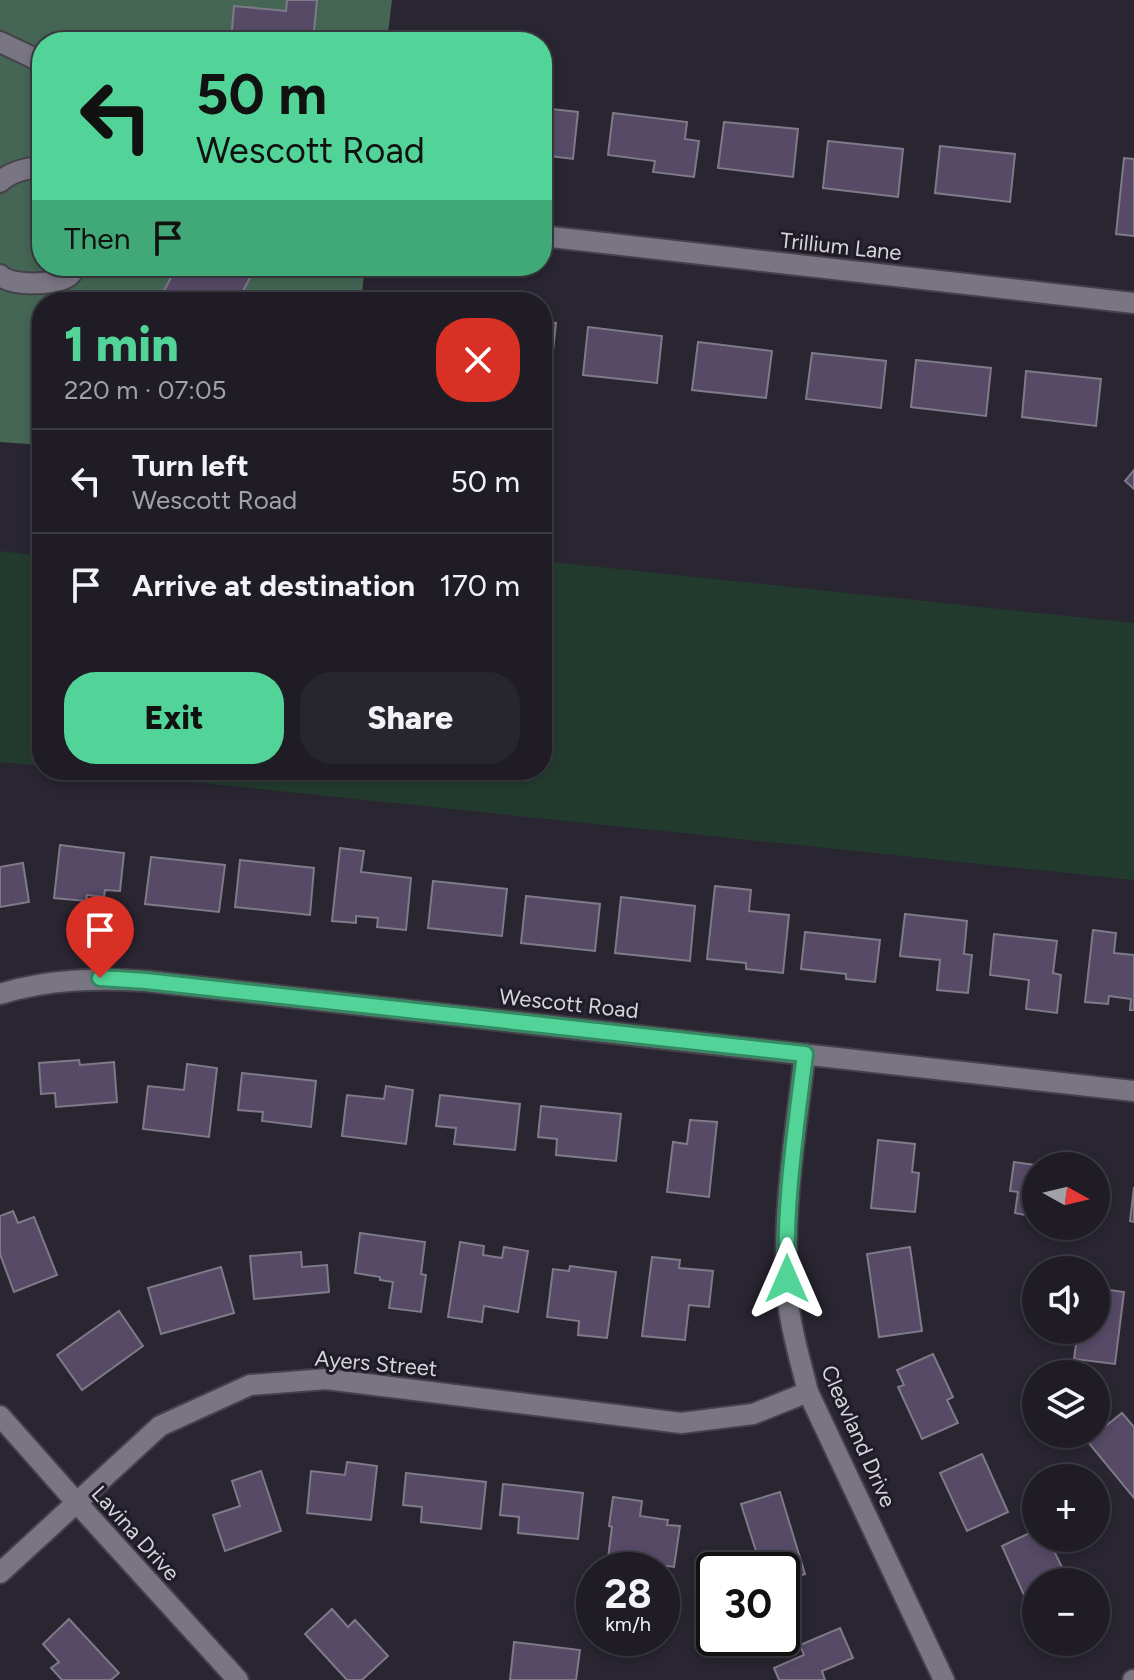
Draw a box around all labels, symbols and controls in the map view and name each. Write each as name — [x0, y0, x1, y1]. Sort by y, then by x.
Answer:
text: 50 m — [196, 61, 327, 128]
icon: left — [64, 64, 168, 168]
text: Wescott Road — [196, 129, 425, 172]
icon: arrive — [146, 216, 190, 260]
text: Then — [64, 220, 130, 257]
street label: Trillium Lane — [779, 227, 903, 266]
text: 1 min — [64, 315, 179, 373]
button: close — [436, 318, 520, 402]
text: 220 m · 07:05 — [64, 374, 227, 406]
text: Turn left — [132, 447, 249, 484]
icon: left — [64, 459, 108, 503]
text: 50 m — [451, 463, 520, 500]
text: Wescott Road — [132, 484, 297, 516]
icon: arrive — [64, 563, 108, 607]
text: Arrive at destination — [132, 567, 415, 604]
text: 170 m — [439, 567, 520, 604]
button: Exit — [64, 672, 284, 764]
button: Share — [300, 672, 520, 764]
pin — [66, 896, 134, 978]
icon: arrive — [78, 908, 122, 952]
street label: Wescott Road — [498, 983, 640, 1024]
north arrow — [1022, 1152, 1110, 1240]
map controls — [1022, 1152, 1110, 1656]
position arrow — [745, 1237, 829, 1321]
button: sound — [1022, 1256, 1110, 1344]
street label: Ayers Street — [314, 1345, 438, 1382]
button: layers — [1022, 1360, 1110, 1448]
street label: Cleavland Drive — [815, 1361, 902, 1511]
button: + — [1022, 1464, 1110, 1552]
street label: Lavina Drive — [86, 1480, 185, 1587]
speed limit sign: 30 — [696, 1552, 800, 1656]
button: − — [1022, 1568, 1110, 1656]
text: 28 — [604, 1570, 652, 1618]
text: km/h — [605, 1612, 651, 1636]

